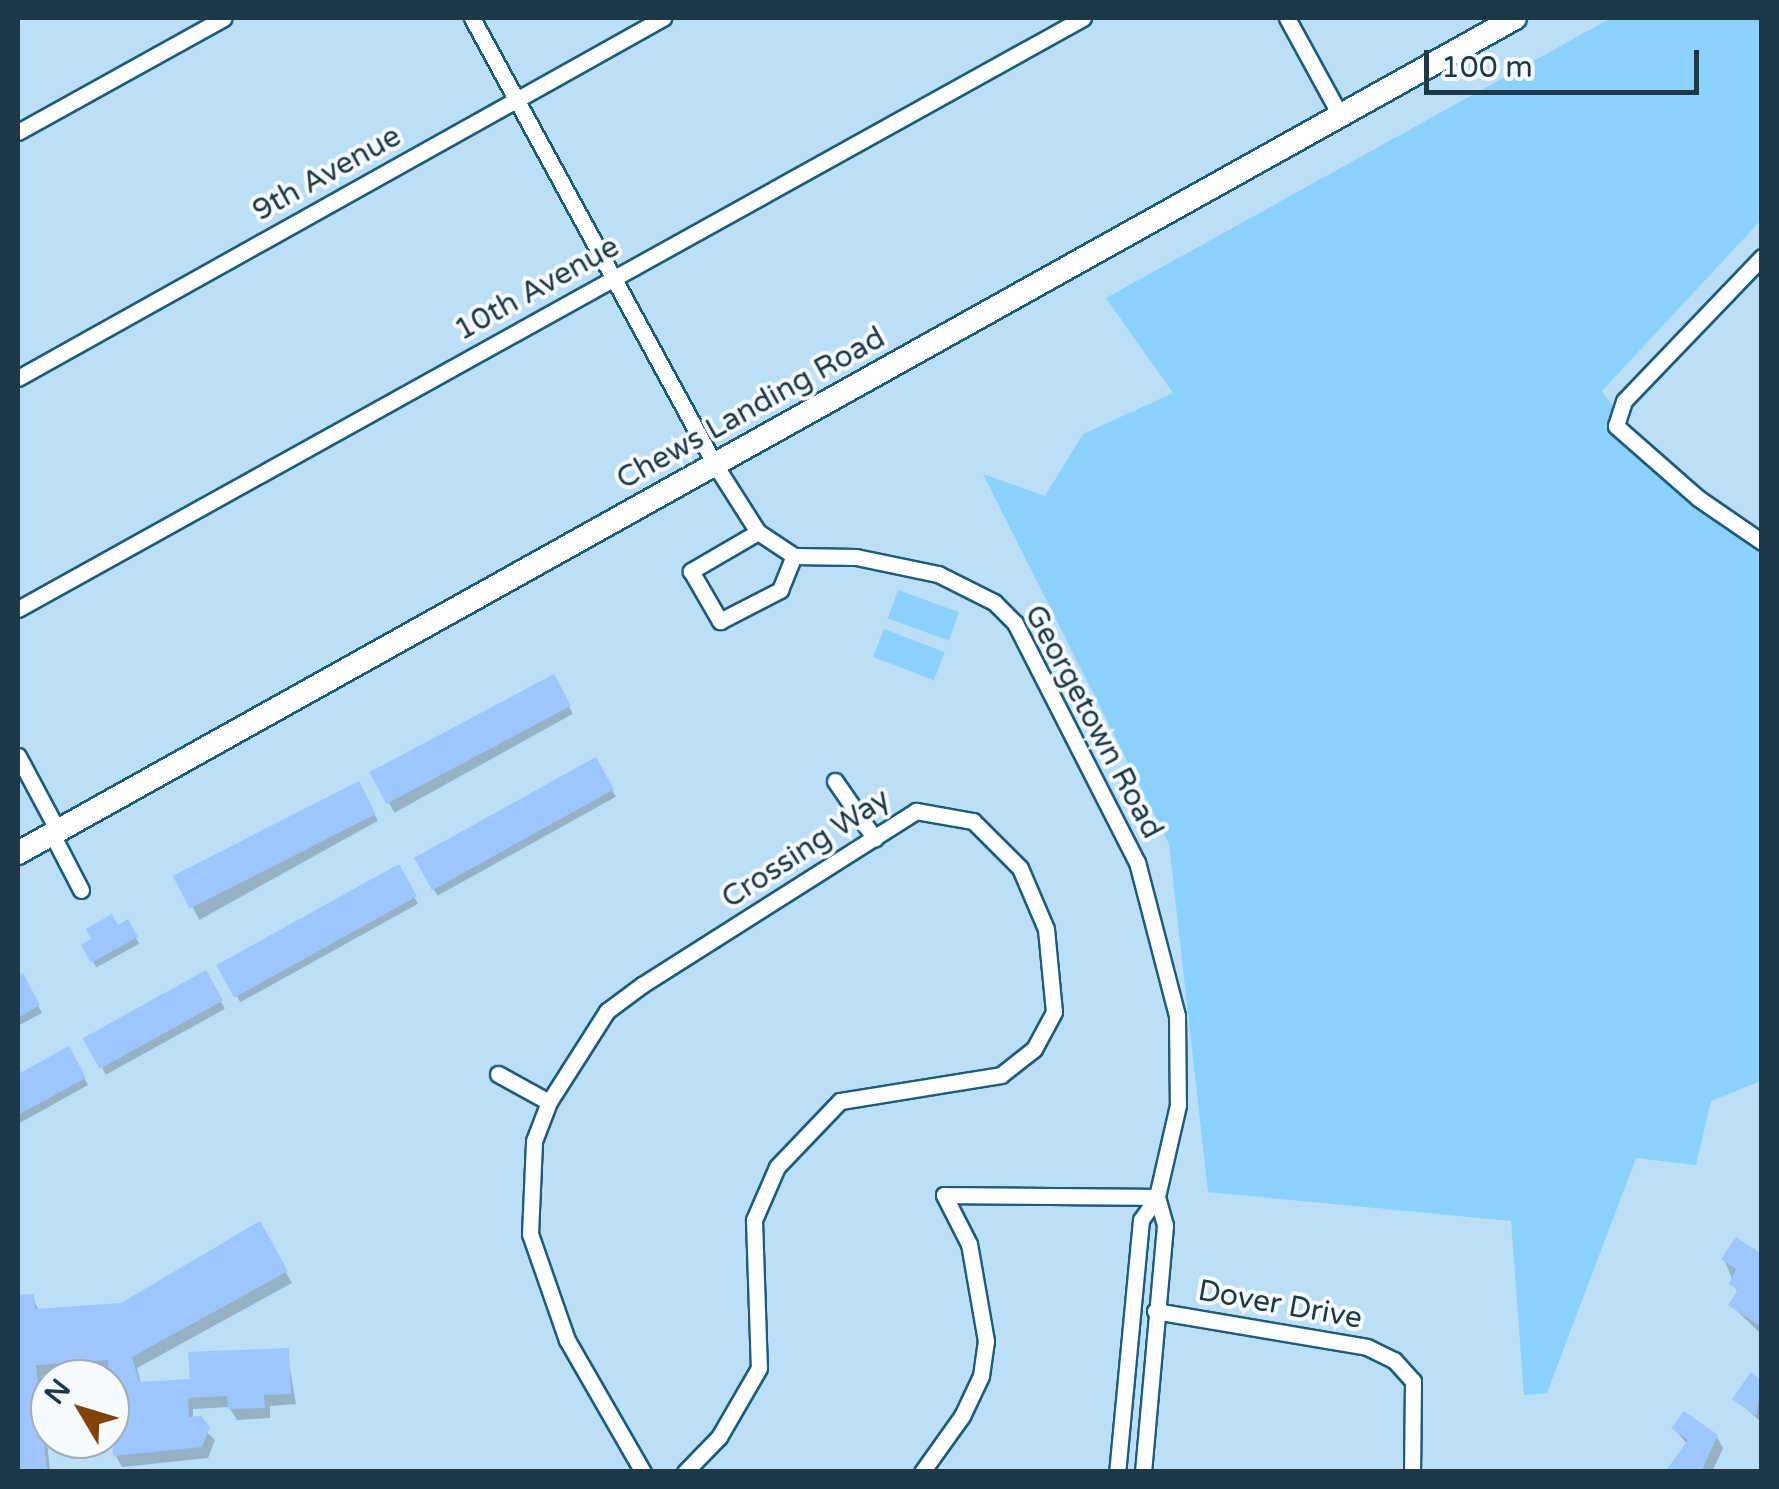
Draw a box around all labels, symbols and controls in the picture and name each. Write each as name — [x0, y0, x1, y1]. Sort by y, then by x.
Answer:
scale bar — [1429, 30, 1704, 92]
text: 100 m — [1441, 49, 1533, 86]
street label: 9th Avenue — [247, 119, 407, 229]
street label: 10th Avenue — [448, 229, 626, 349]
street label: Chews Landing Road — [611, 320, 891, 498]
street label: Georgetown Road — [1016, 599, 1170, 845]
street label: Crossing Way — [715, 781, 897, 917]
street label: Dover Drive — [1195, 1273, 1365, 1337]
north arrow — [30, 1359, 130, 1459]
text: N — [38, 1372, 78, 1411]

